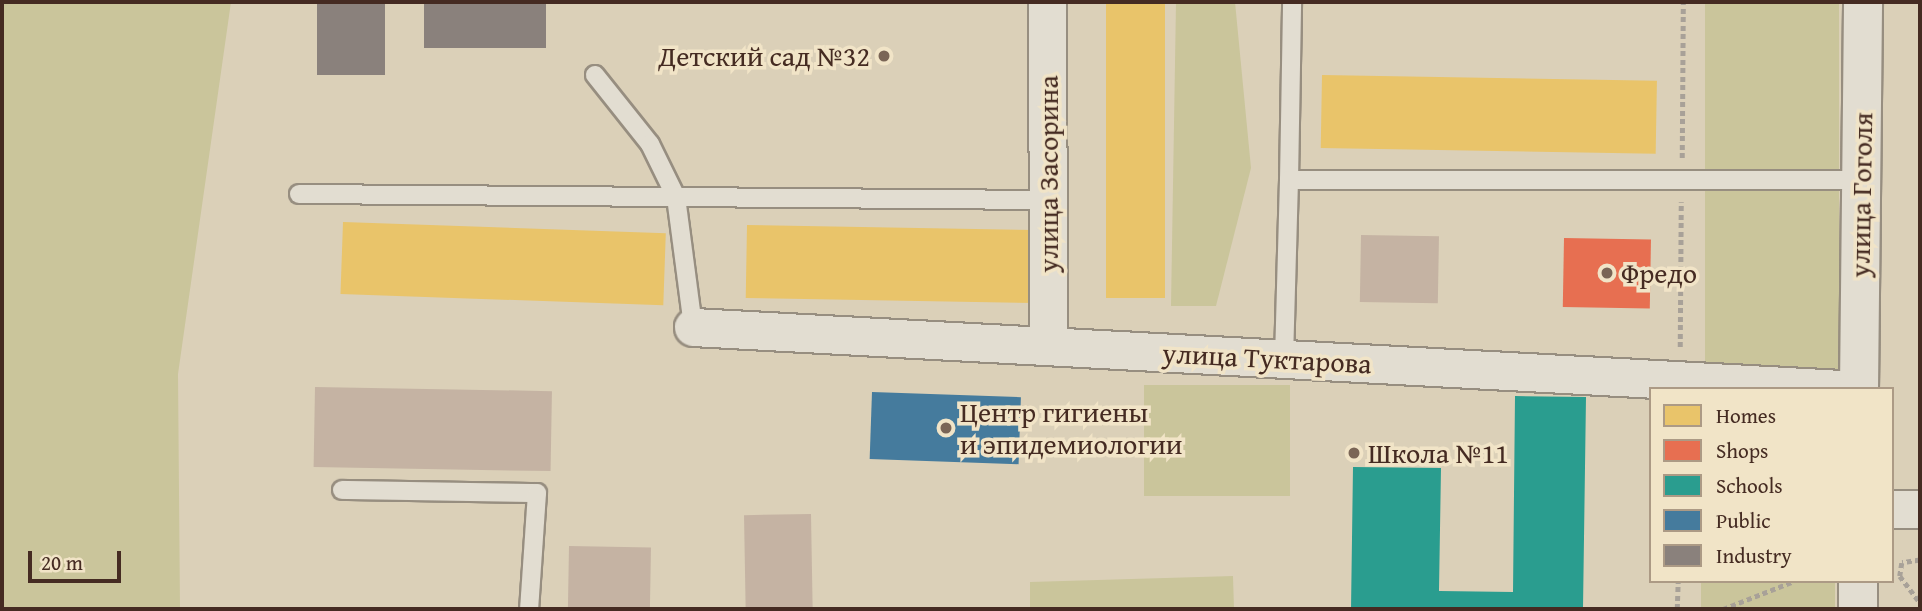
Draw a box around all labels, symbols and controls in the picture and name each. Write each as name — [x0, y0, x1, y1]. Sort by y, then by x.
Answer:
place label: Детский сад №32 — [658, 39, 870, 73]
marker: Детский сад №32 — [876, 48, 892, 64]
street label: улица Засорина — [1031, 75, 1065, 273]
street label: улица Гоголя — [1843, 112, 1879, 278]
place label: Фредо — [1621, 256, 1697, 290]
marker: Фредо — [1599, 265, 1615, 281]
street label: улица Туктарова — [1161, 336, 1373, 380]
legend — [1649, 387, 1894, 583]
place label: Центр гигиены и эпидемиологии — [960, 395, 1183, 461]
text: Homes — [1716, 400, 1776, 431]
marker: Центр гигиены и эпидемиологии — [938, 420, 954, 436]
text: Shops — [1716, 435, 1768, 466]
place label: Школа №11 — [1368, 436, 1509, 470]
marker: Школа №11 — [1346, 445, 1362, 461]
text: Schools — [1716, 470, 1783, 501]
text: Public — [1716, 505, 1771, 536]
scale bar — [32, 538, 124, 582]
text: Industry — [1716, 540, 1792, 571]
text: 20 m — [41, 547, 83, 578]

